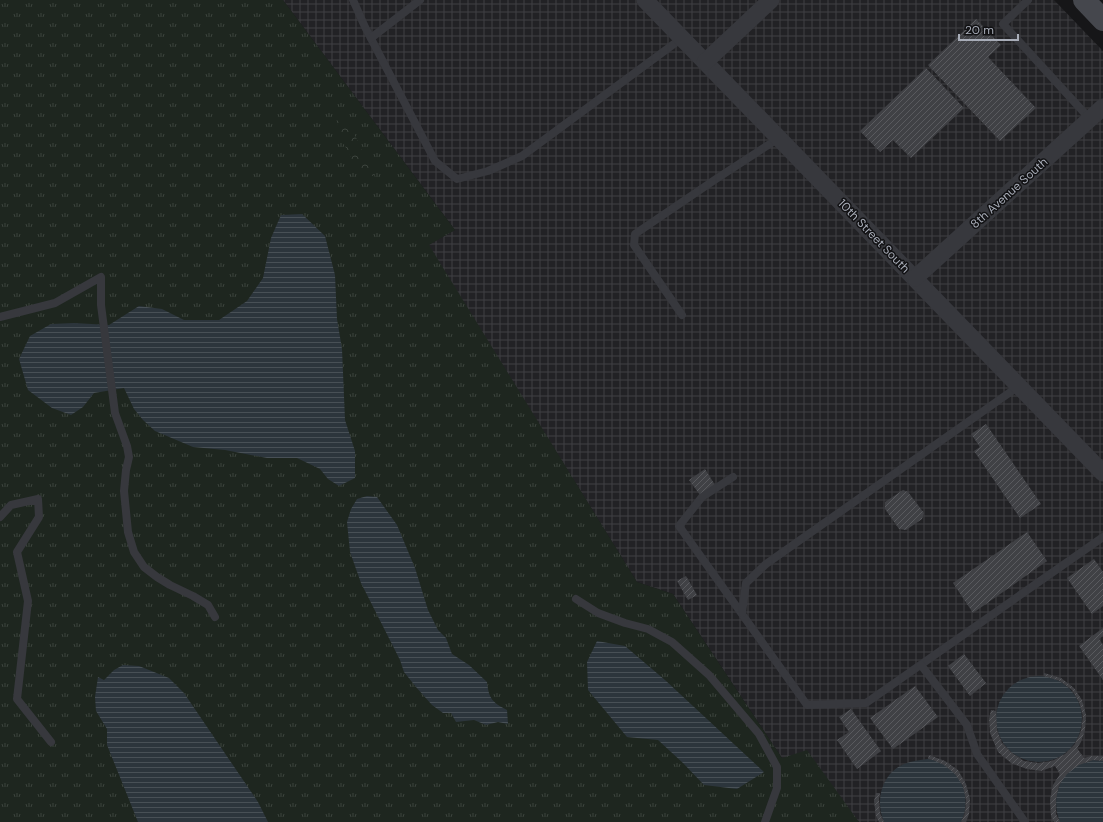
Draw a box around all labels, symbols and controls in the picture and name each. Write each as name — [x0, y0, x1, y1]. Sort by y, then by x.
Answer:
scale bar — [959, 16, 1018, 42]
text: 20 m — [965, 22, 994, 38]
street label: 8th Avenue South — [967, 154, 1051, 232]
street label: 10th Street South — [835, 196, 913, 276]

